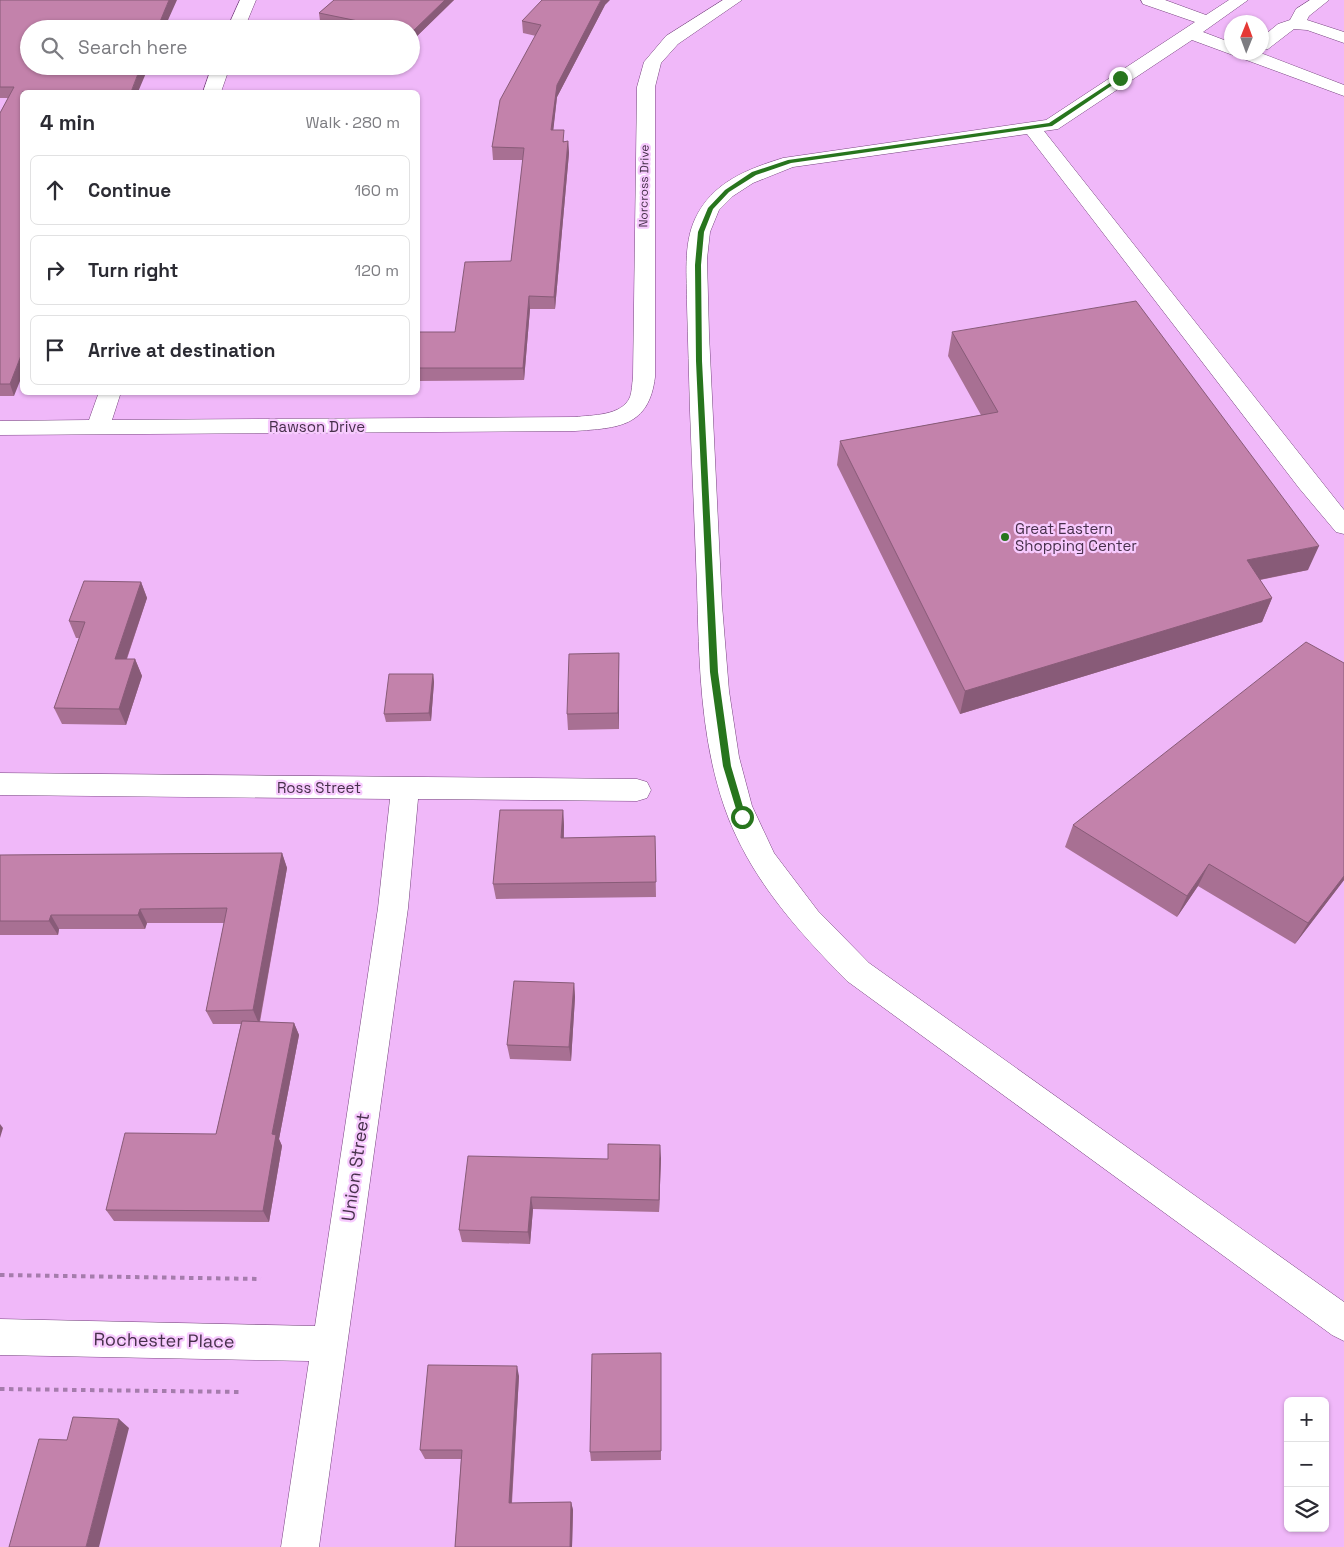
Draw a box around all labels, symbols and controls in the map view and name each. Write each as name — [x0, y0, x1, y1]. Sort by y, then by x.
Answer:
north arrow — [1224, 15, 1269, 60]
search box — [20, 20, 420, 75]
icon: search — [38, 34, 66, 62]
text: Search here — [78, 35, 188, 60]
route end — [1109, 67, 1132, 90]
text: 4 min — [40, 109, 95, 136]
text: Walk · 280 m — [305, 112, 400, 133]
street label: Norcross Drive — [635, 144, 653, 228]
icon: ahead — [41, 176, 69, 204]
text: Continue — [88, 178, 171, 203]
text: 160 m — [354, 180, 399, 201]
icon: right — [41, 256, 69, 284]
text: Turn right — [88, 258, 178, 283]
text: 120 m — [355, 260, 399, 281]
icon: arrive — [41, 336, 69, 364]
text: Arrive at destination — [88, 338, 276, 363]
street label: Rawson Drive — [269, 417, 365, 436]
place label: Great Eastern Shopping Center — [1015, 519, 1137, 555]
marker: Great Eastern Shopping Center — [999, 531, 1011, 543]
street label: Ross Street — [277, 778, 361, 797]
route start — [731, 806, 754, 829]
street label: Union Street — [336, 1111, 374, 1223]
street label: Rochester Place — [93, 1327, 235, 1353]
map controls — [1284, 1397, 1329, 1532]
button: + — [1284, 1397, 1329, 1442]
button: − — [1284, 1442, 1329, 1487]
button: layers — [1284, 1487, 1329, 1532]

